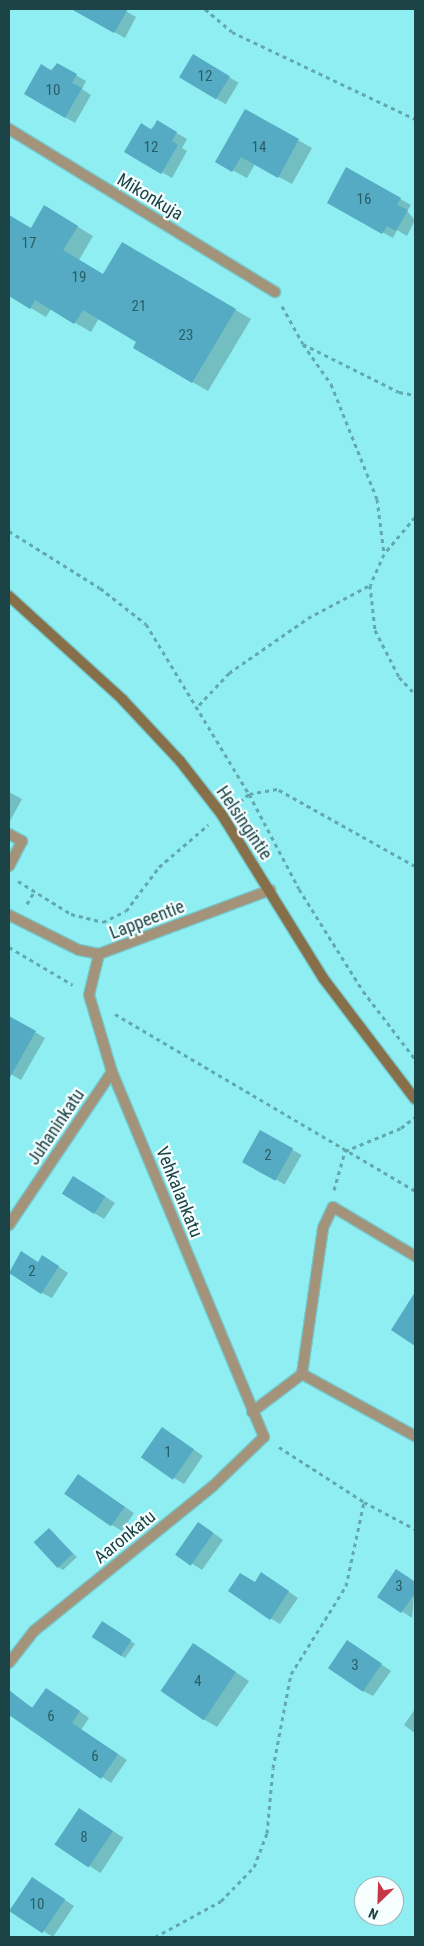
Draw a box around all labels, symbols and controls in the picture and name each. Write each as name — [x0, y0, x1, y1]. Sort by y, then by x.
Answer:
house number: 12 — [198, 68, 212, 86]
house number: 10 — [46, 82, 60, 100]
house number: 12 — [144, 139, 158, 157]
house number: 14 — [252, 139, 266, 157]
street label: Mikonkuja — [113, 169, 187, 225]
house number: 16 — [357, 191, 371, 209]
house number: 17 — [22, 235, 36, 253]
house number: 19 — [72, 269, 86, 287]
house number: 21 — [132, 298, 146, 316]
house number: 23 — [179, 327, 193, 345]
street label: Helsingintie — [211, 782, 277, 864]
street label: Lappeentie — [107, 896, 187, 944]
street label: Juhaninkatu — [23, 1085, 89, 1169]
street label: Vehkalankatu — [151, 1144, 207, 1240]
house number: 2 — [264, 1147, 272, 1165]
house number: 2 — [28, 1263, 36, 1281]
house number: 1 — [164, 1444, 172, 1462]
street label: Aaronkatu — [90, 1506, 160, 1568]
house number: 3 — [395, 1578, 403, 1596]
house number: 3 — [351, 1657, 359, 1675]
house number: 4 — [194, 1673, 202, 1691]
house number: 6 — [47, 1708, 55, 1726]
house number: 6 — [91, 1748, 99, 1766]
house number: 8 — [80, 1829, 88, 1847]
north arrow — [354, 1876, 404, 1926]
house number: 10 — [30, 1896, 44, 1914]
text: N — [366, 1905, 380, 1923]

